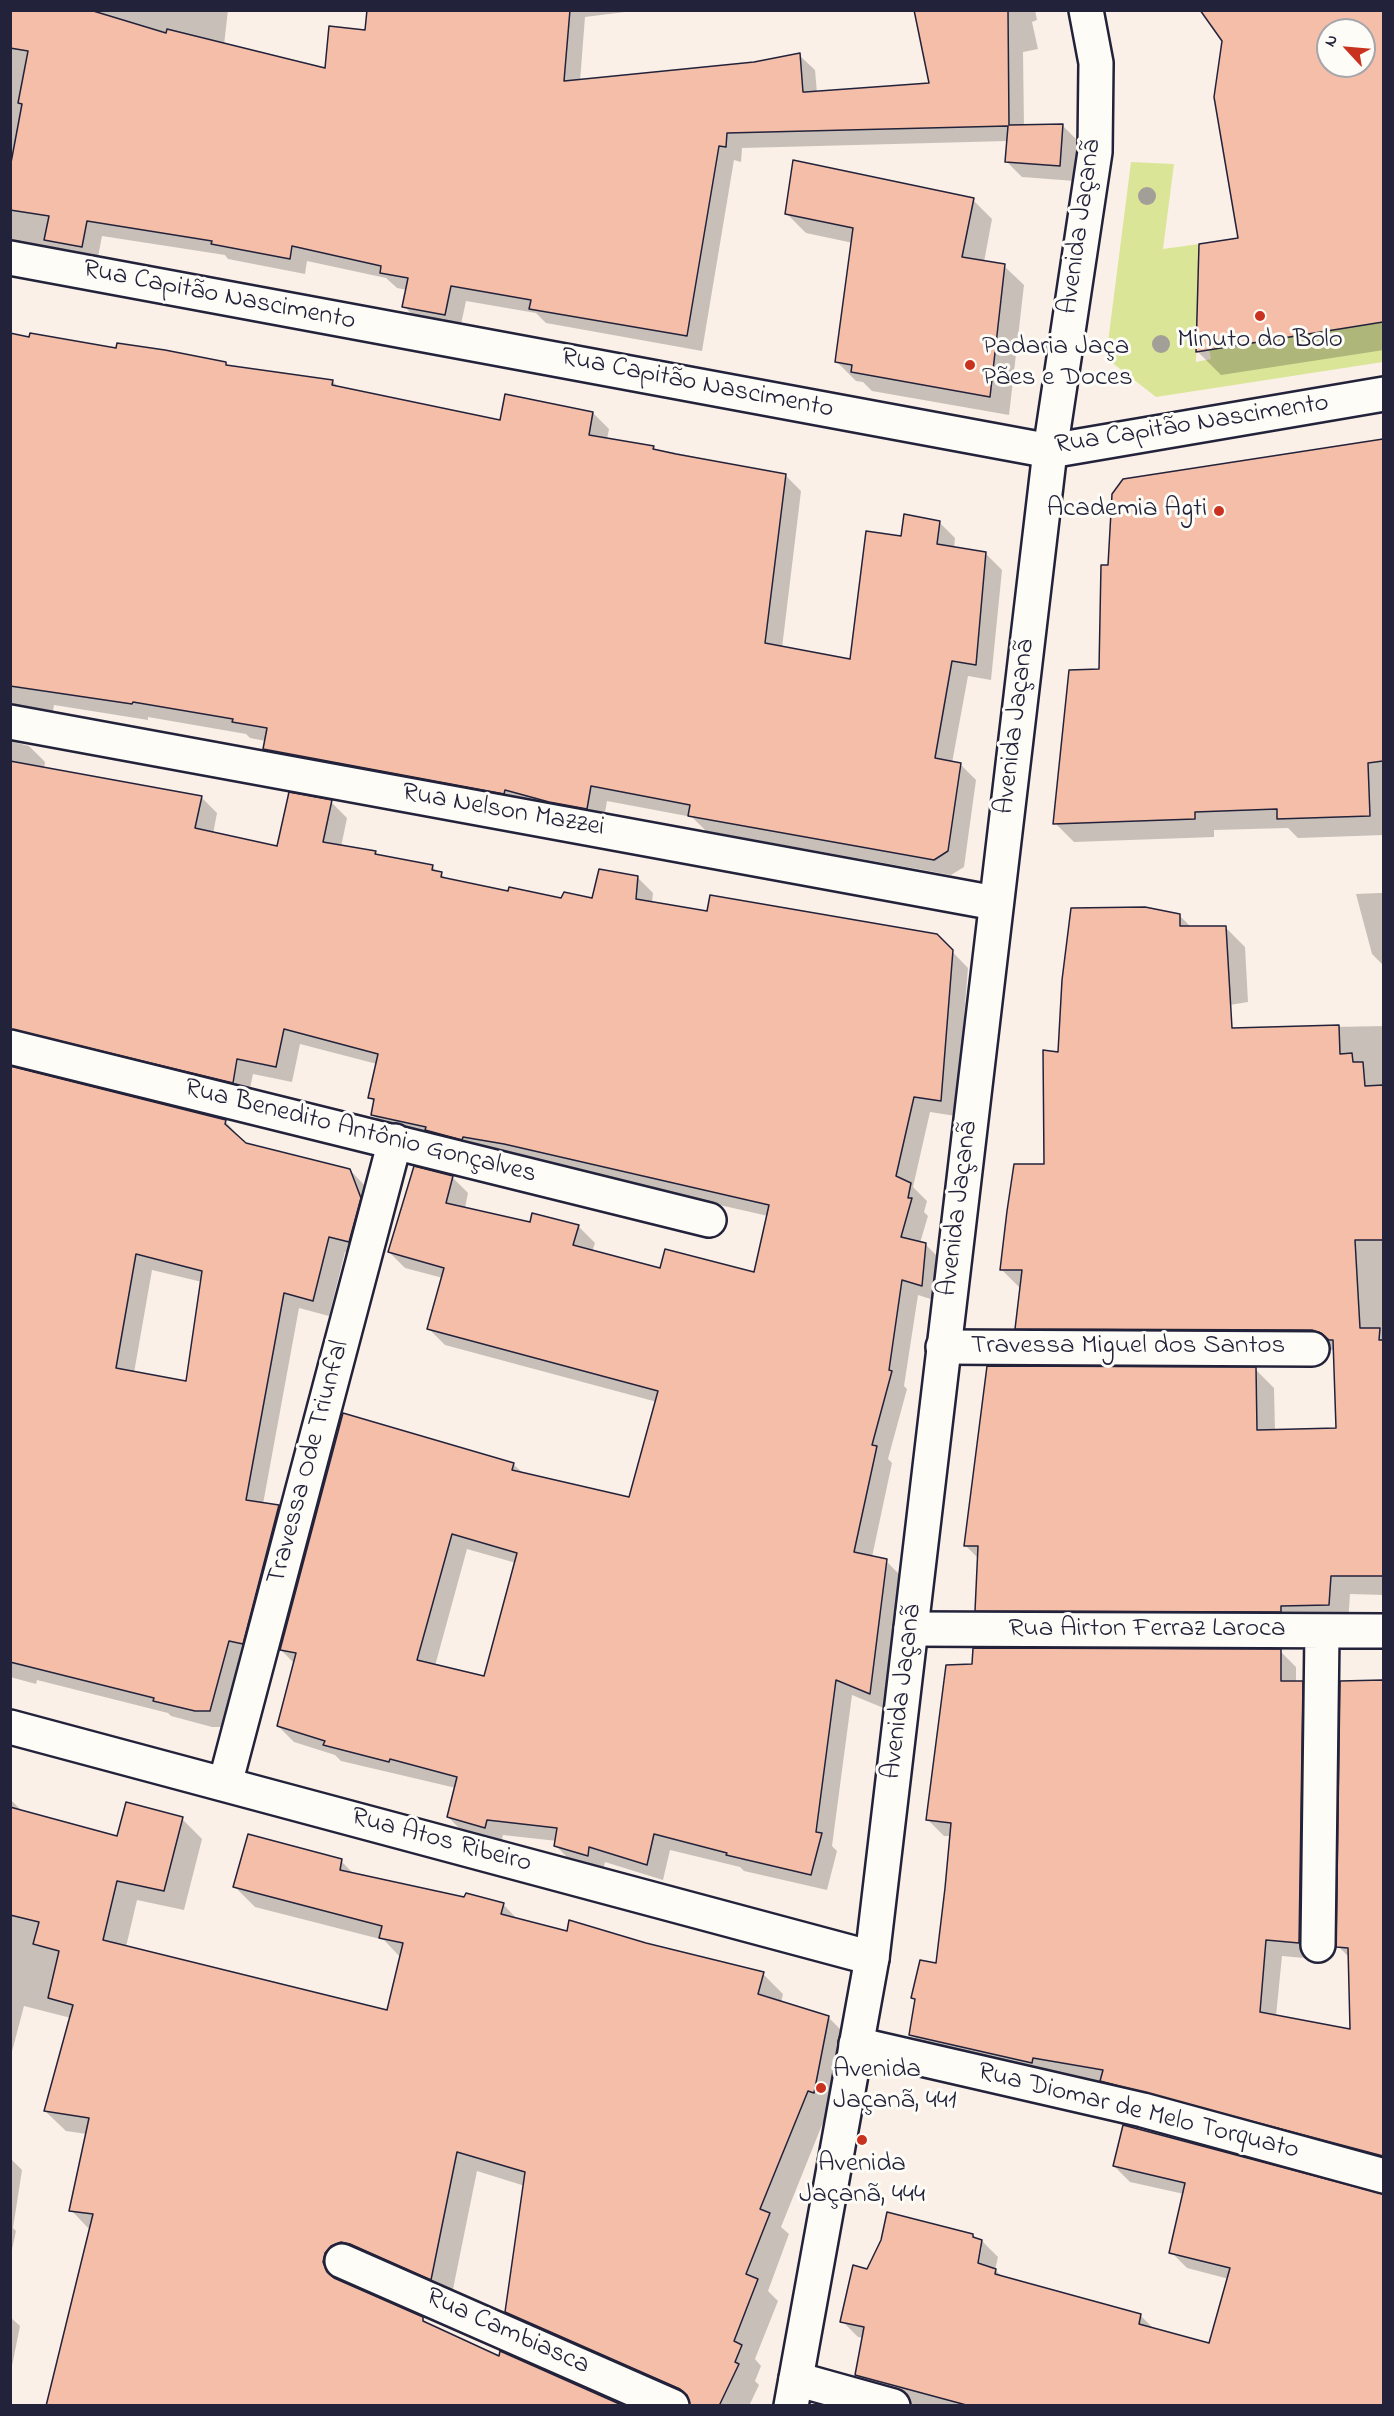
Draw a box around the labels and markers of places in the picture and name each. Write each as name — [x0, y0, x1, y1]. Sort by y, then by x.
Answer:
marker: Minuto do Bolo — [1253, 309, 1267, 323]
place label: Minuto do Bolo — [1177, 326, 1343, 358]
place label: Padaria Jaça Pães e Doces — [982, 333, 1133, 396]
marker: Padaria Jaça Pães e Doces — [963, 358, 977, 372]
place label: Academia Agti — [1047, 495, 1207, 527]
marker: Academia Agti — [1212, 504, 1226, 518]
place label: Avenida Jaçanã, 441 — [833, 2056, 957, 2119]
marker: Avenida Jaçanã, 441 — [814, 2081, 828, 2095]
marker: Avenida Jaçanã, 444 — [855, 2133, 869, 2147]
place label: Avenida Jaçanã, 444 — [799, 2150, 925, 2213]

